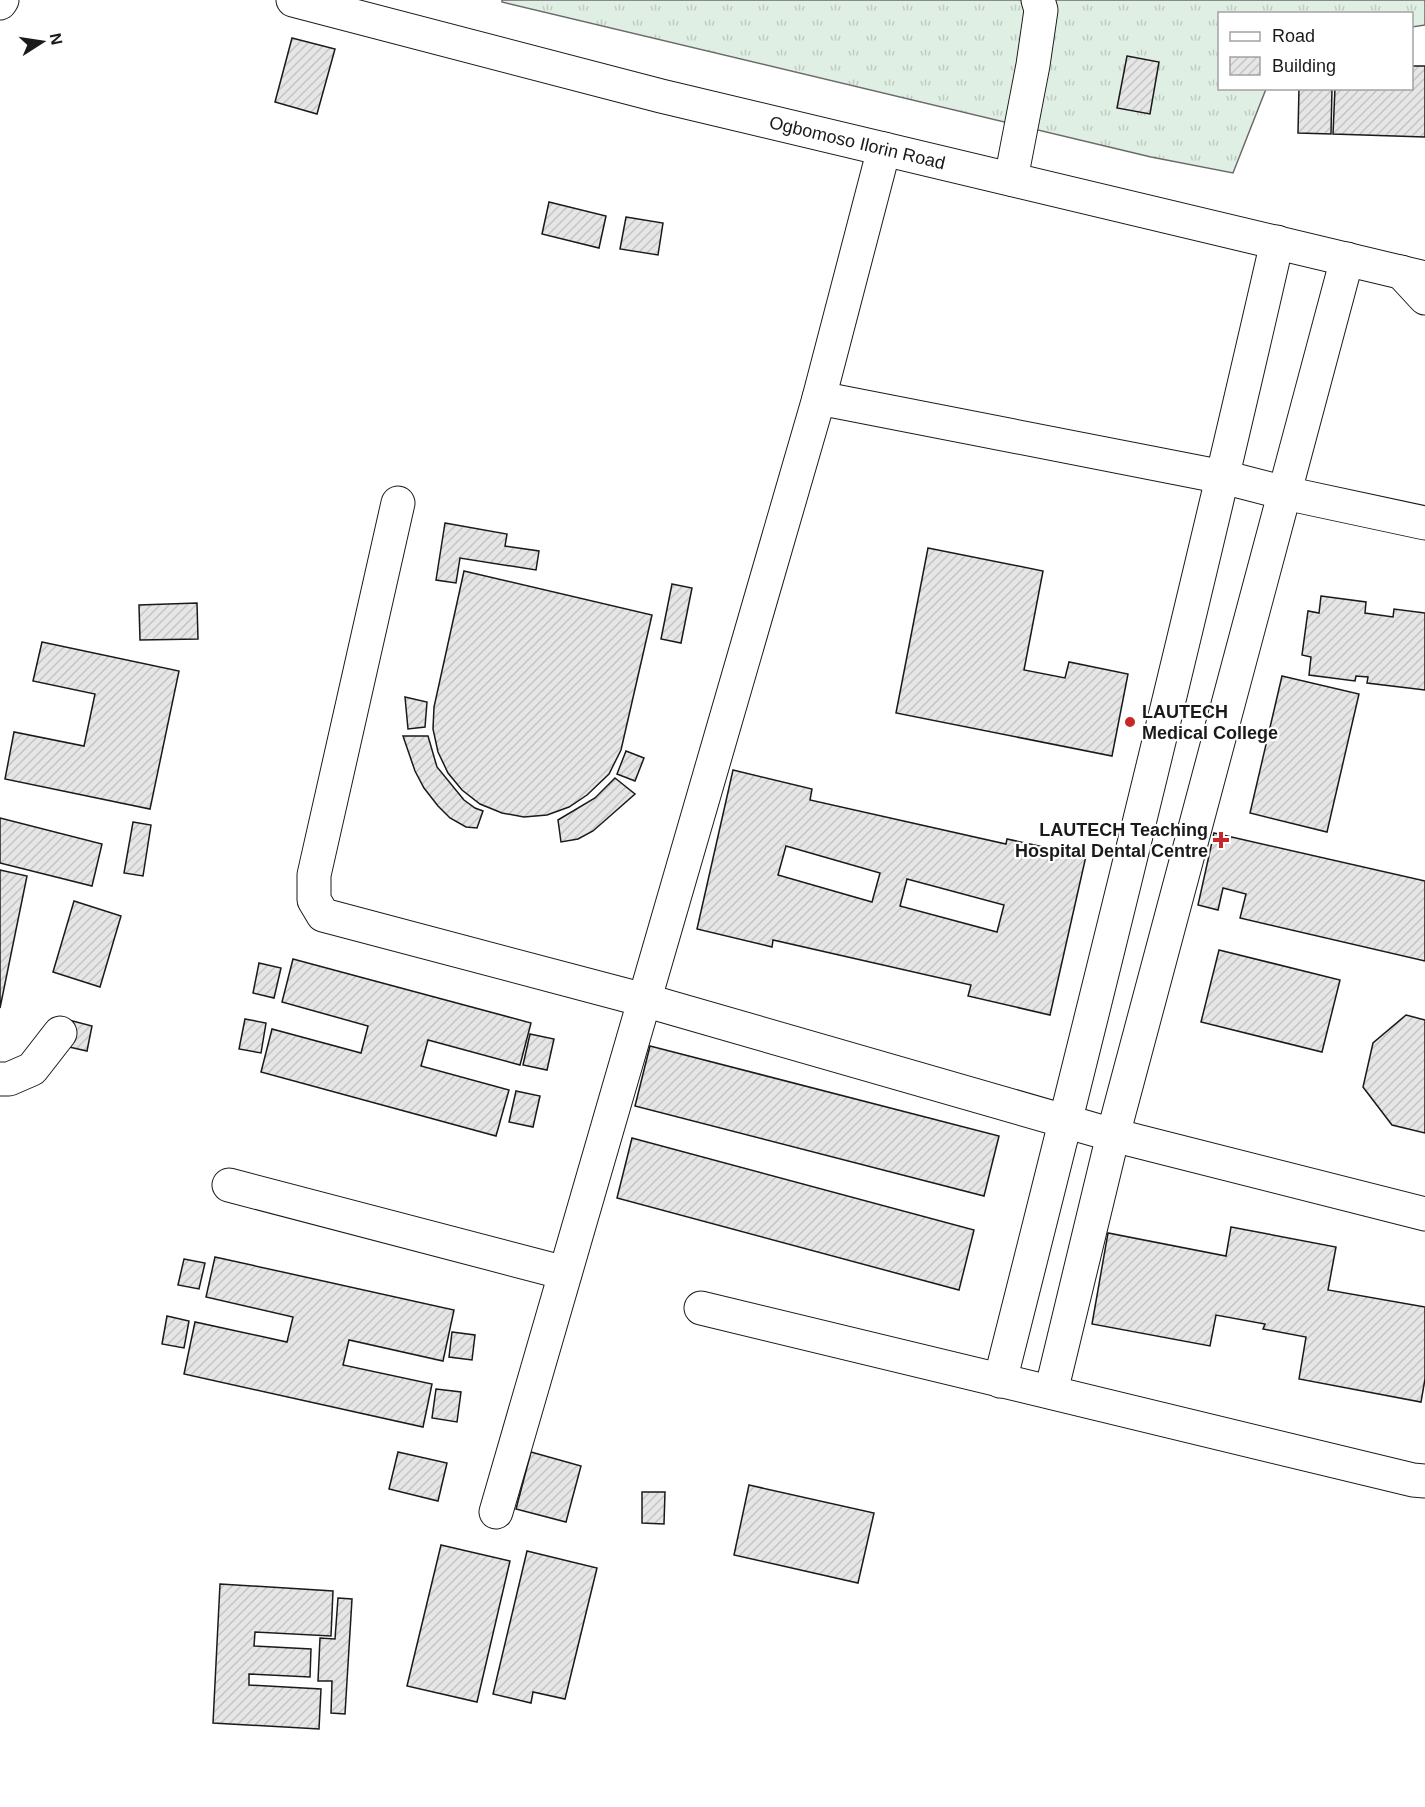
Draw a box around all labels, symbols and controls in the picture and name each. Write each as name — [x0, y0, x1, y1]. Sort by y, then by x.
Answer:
north arrow — [12, 12, 72, 72]
legend — [1218, 12, 1413, 90]
text: Road — [1272, 26, 1315, 46]
text: N — [47, 32, 66, 46]
text: Building — [1272, 56, 1336, 76]
street label: Ogbomoso Ilorin Road — [767, 112, 947, 173]
place label: LAUTECH Medical College — [1142, 702, 1278, 743]
marker: LAUTECH Medical College — [1123, 715, 1137, 729]
place label: LAUTECH Teaching Hospital Dental Centre — [1015, 820, 1208, 861]
marker: LAUTECH Teaching Hospital Dental Centre — [1212, 831, 1230, 849]

